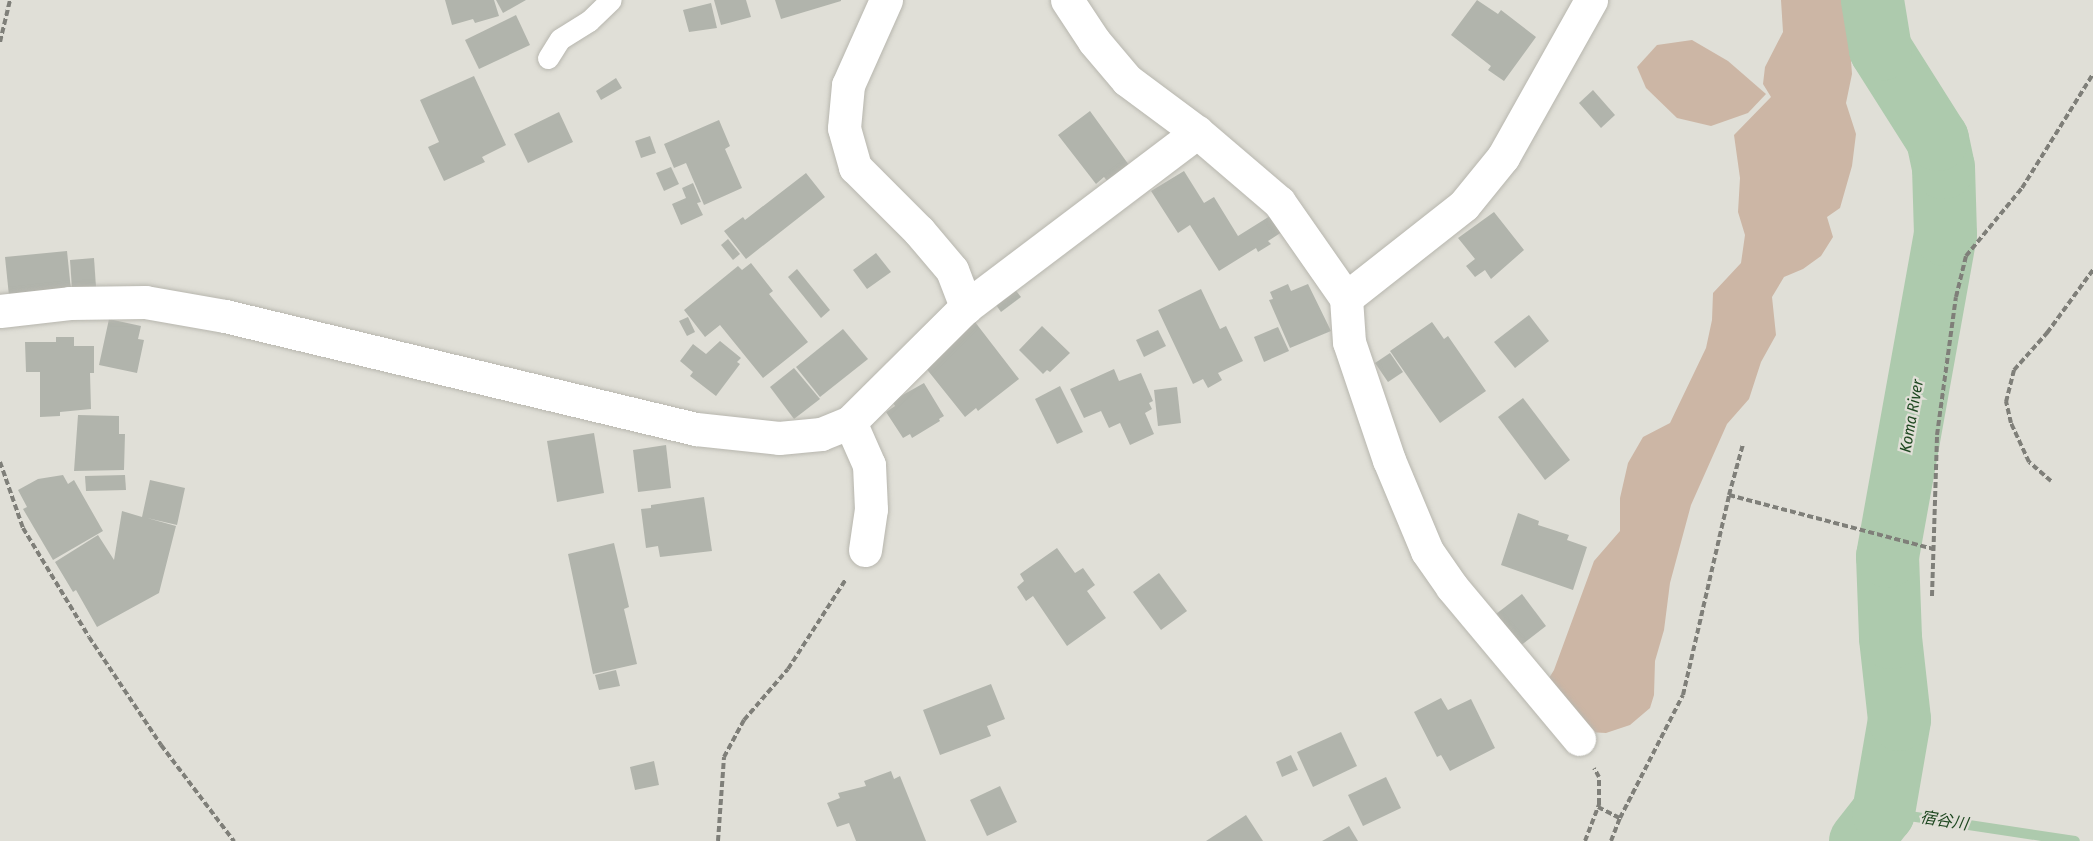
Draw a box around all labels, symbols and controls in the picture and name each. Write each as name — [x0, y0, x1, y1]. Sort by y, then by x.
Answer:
water label: Koma River — [1896, 378, 1928, 454]
water label: 宿谷川 — [1919, 808, 1969, 834]

